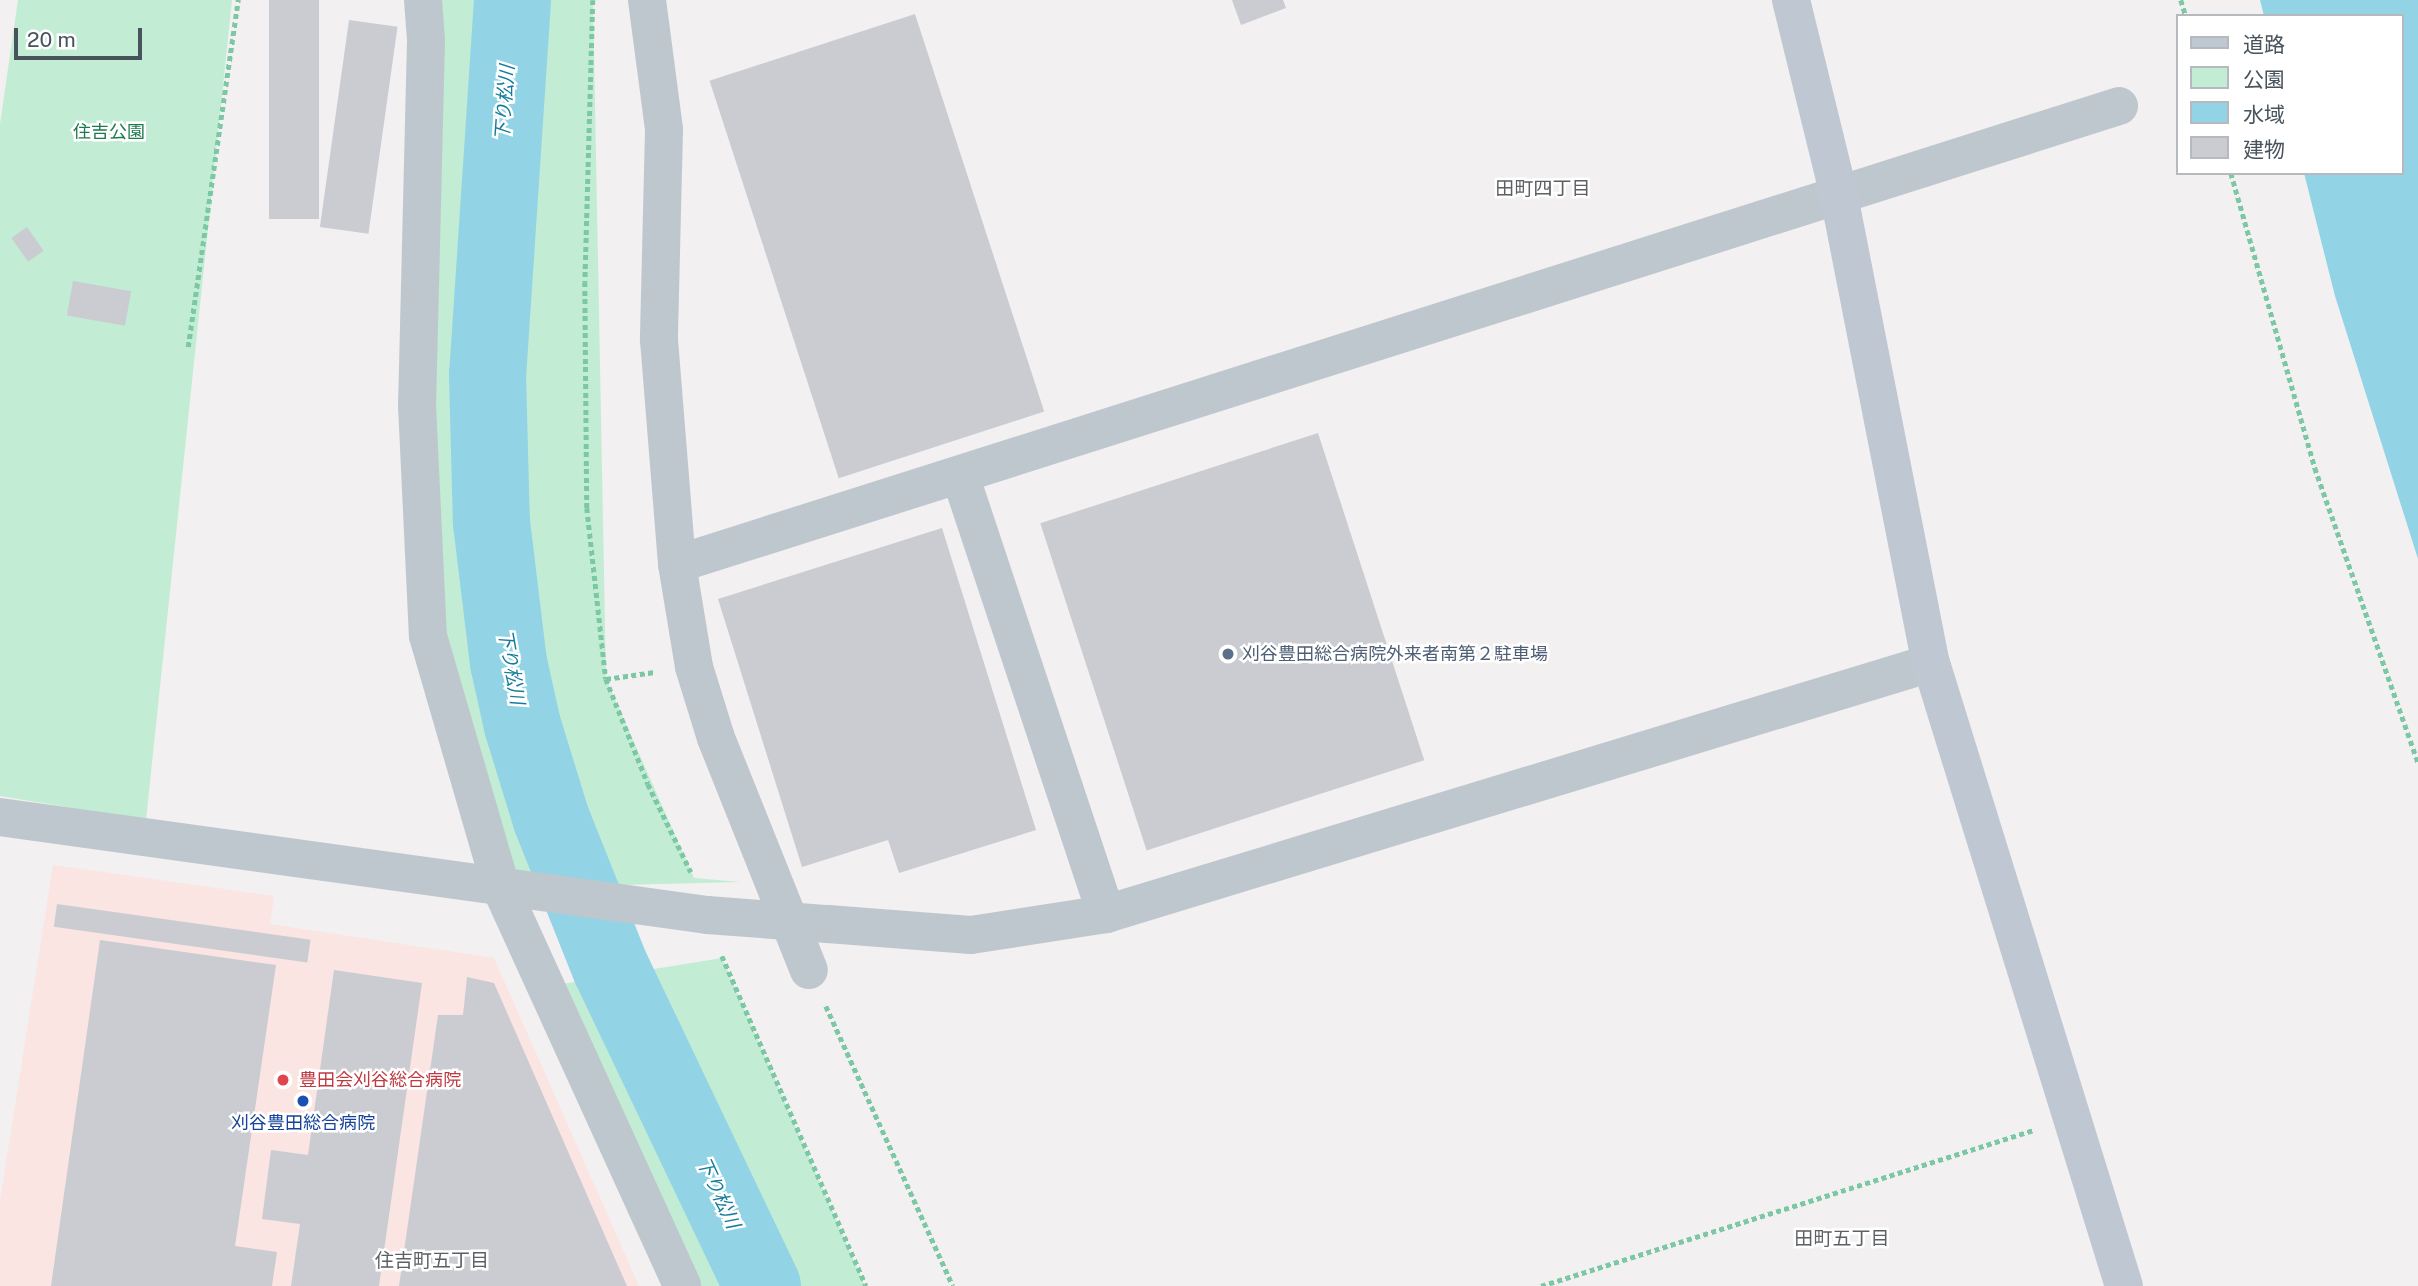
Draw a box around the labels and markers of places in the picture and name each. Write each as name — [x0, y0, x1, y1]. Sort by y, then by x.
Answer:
place label: 刈谷豊田総合病院外来者南第２駐車場 — [1242, 643, 1548, 665]
marker: 刈谷豊田総合病院外来者南第２駐車場 — [1220, 646, 1236, 662]
place label: 豊田会刈谷総合病院 — [299, 1069, 461, 1091]
marker: 豊田会刈谷総合病院 — [273, 1070, 293, 1090]
marker: 刈谷豊田総合病院 — [295, 1093, 311, 1109]
place label: 刈谷豊田総合病院 — [231, 1112, 375, 1134]

